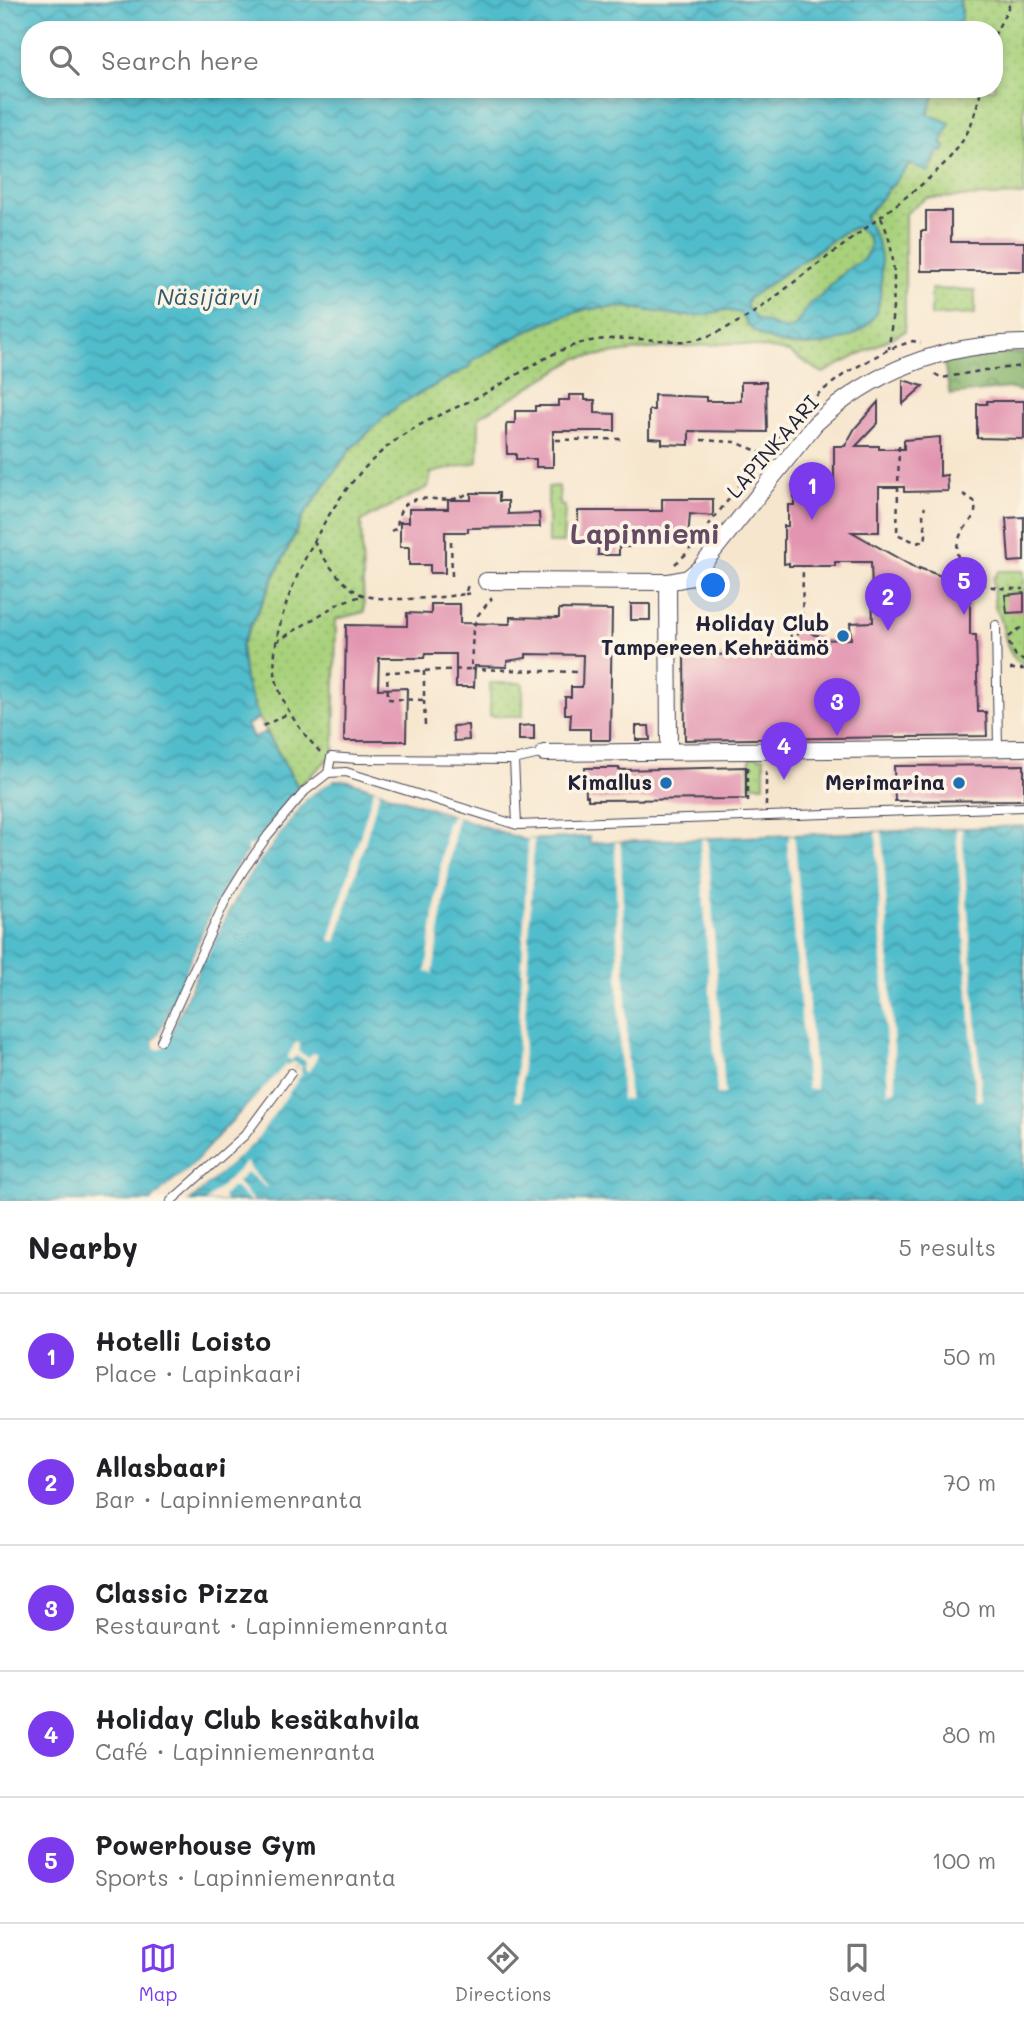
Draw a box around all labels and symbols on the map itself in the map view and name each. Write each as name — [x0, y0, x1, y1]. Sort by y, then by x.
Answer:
water label: Näsijärvi — [157, 281, 259, 311]
street label: LAPINKAARI — [720, 389, 824, 503]
pin: 1 — [789, 462, 835, 520]
district label: Lapinniemi — [570, 515, 720, 551]
pin: 5 — [941, 557, 987, 615]
your location — [696, 568, 730, 602]
pin: 2 — [865, 573, 911, 631]
place label: Holiday Club Tampereen Kehräämö — [601, 609, 829, 660]
marker: Holiday Club Tampereen Kehräämö — [835, 628, 851, 644]
pin: 3 — [814, 678, 860, 736]
pin: 4 — [761, 722, 807, 780]
place label: Kimallus — [568, 768, 652, 795]
place label: Merimarina — [825, 768, 945, 795]
marker: Kimallus — [658, 775, 674, 791]
marker: Merimarina — [951, 775, 967, 791]

